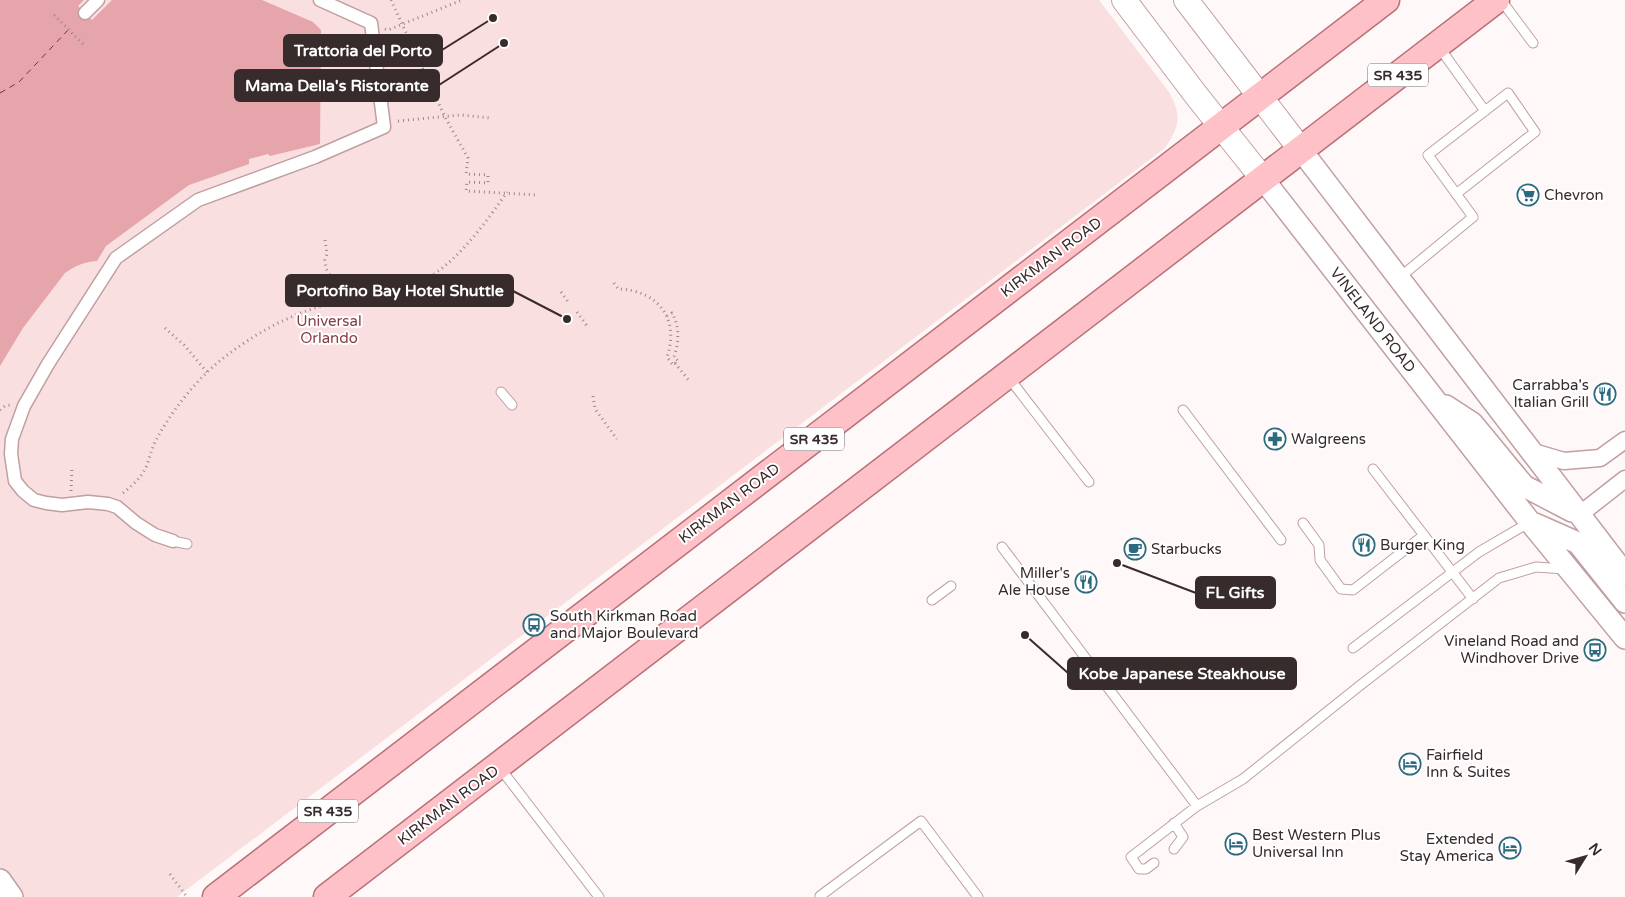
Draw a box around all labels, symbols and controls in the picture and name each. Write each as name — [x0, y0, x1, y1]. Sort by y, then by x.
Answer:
callout: Trattoria del Porto — [284, 35, 442, 66]
text: Trattoria del Porto — [293, 41, 432, 61]
road number: SR 435 — [1368, 64, 1428, 86]
callout: Mama Della's Ristorante — [235, 70, 439, 101]
text: Mama Della's Ristorante — [245, 76, 429, 96]
supermarket icon: Chevron — [1516, 183, 1540, 207]
place label: Chevron — [1544, 186, 1604, 204]
street label: KIRKMAN ROAD — [997, 213, 1105, 301]
street label: VINELAND ROAD — [1326, 264, 1420, 376]
callout: Portofino Bay Hotel Shuttle — [286, 275, 513, 306]
text: Portofino Bay Hotel Shuttle — [296, 281, 504, 301]
park label: Universal Orlando — [296, 312, 362, 347]
place label: Carrabba's Italian Grill — [1512, 376, 1589, 411]
restaurant icon: Carrabba's Italian Grill — [1593, 382, 1617, 406]
pharmacy icon: Walgreens — [1263, 427, 1287, 451]
road number: SR 435 — [784, 428, 844, 450]
place label: Walgreens — [1291, 430, 1366, 448]
street label: KIRKMAN ROAD — [675, 459, 783, 547]
restaurant icon: Burger King — [1352, 533, 1376, 557]
place label: Burger King — [1380, 536, 1465, 554]
cafe icon: Starbucks — [1123, 537, 1147, 561]
place label: Starbucks — [1151, 540, 1222, 558]
place label: Miller's Ale House — [998, 564, 1070, 599]
restaurant icon: Miller's Ale House — [1074, 570, 1098, 594]
callout: FL Gifts — [1196, 577, 1275, 608]
text: FL Gifts — [1206, 583, 1265, 603]
place label: South Kirkman Road and Major Boulevard — [550, 607, 698, 642]
bus stop icon: South Kirkman Road and Major Boulevard — [522, 613, 546, 637]
place label: Vineland Road and Windhover Drive — [1444, 632, 1579, 667]
bus stop icon: Vineland Road and Windhover Drive — [1583, 638, 1607, 662]
callout: Kobe Japanese Steakhouse — [1068, 658, 1296, 689]
text: Kobe Japanese Steakhouse — [1078, 664, 1286, 684]
place label: Fairfield Inn & Suites — [1426, 746, 1510, 781]
hotel icon: Fairfield Inn & Suites — [1398, 752, 1422, 776]
street label: KIRKMAN ROAD — [394, 761, 502, 849]
road number: SR 435 — [298, 799, 358, 822]
place label: Best Western Plus Universal Inn — [1252, 826, 1381, 861]
place label: Extended Stay America — [1400, 830, 1494, 865]
hotel icon: Best Western Plus Universal Inn — [1224, 832, 1248, 856]
north arrow — [1560, 832, 1610, 882]
hotel icon: Extended Stay America — [1498, 836, 1522, 860]
text: N — [1585, 840, 1605, 859]

